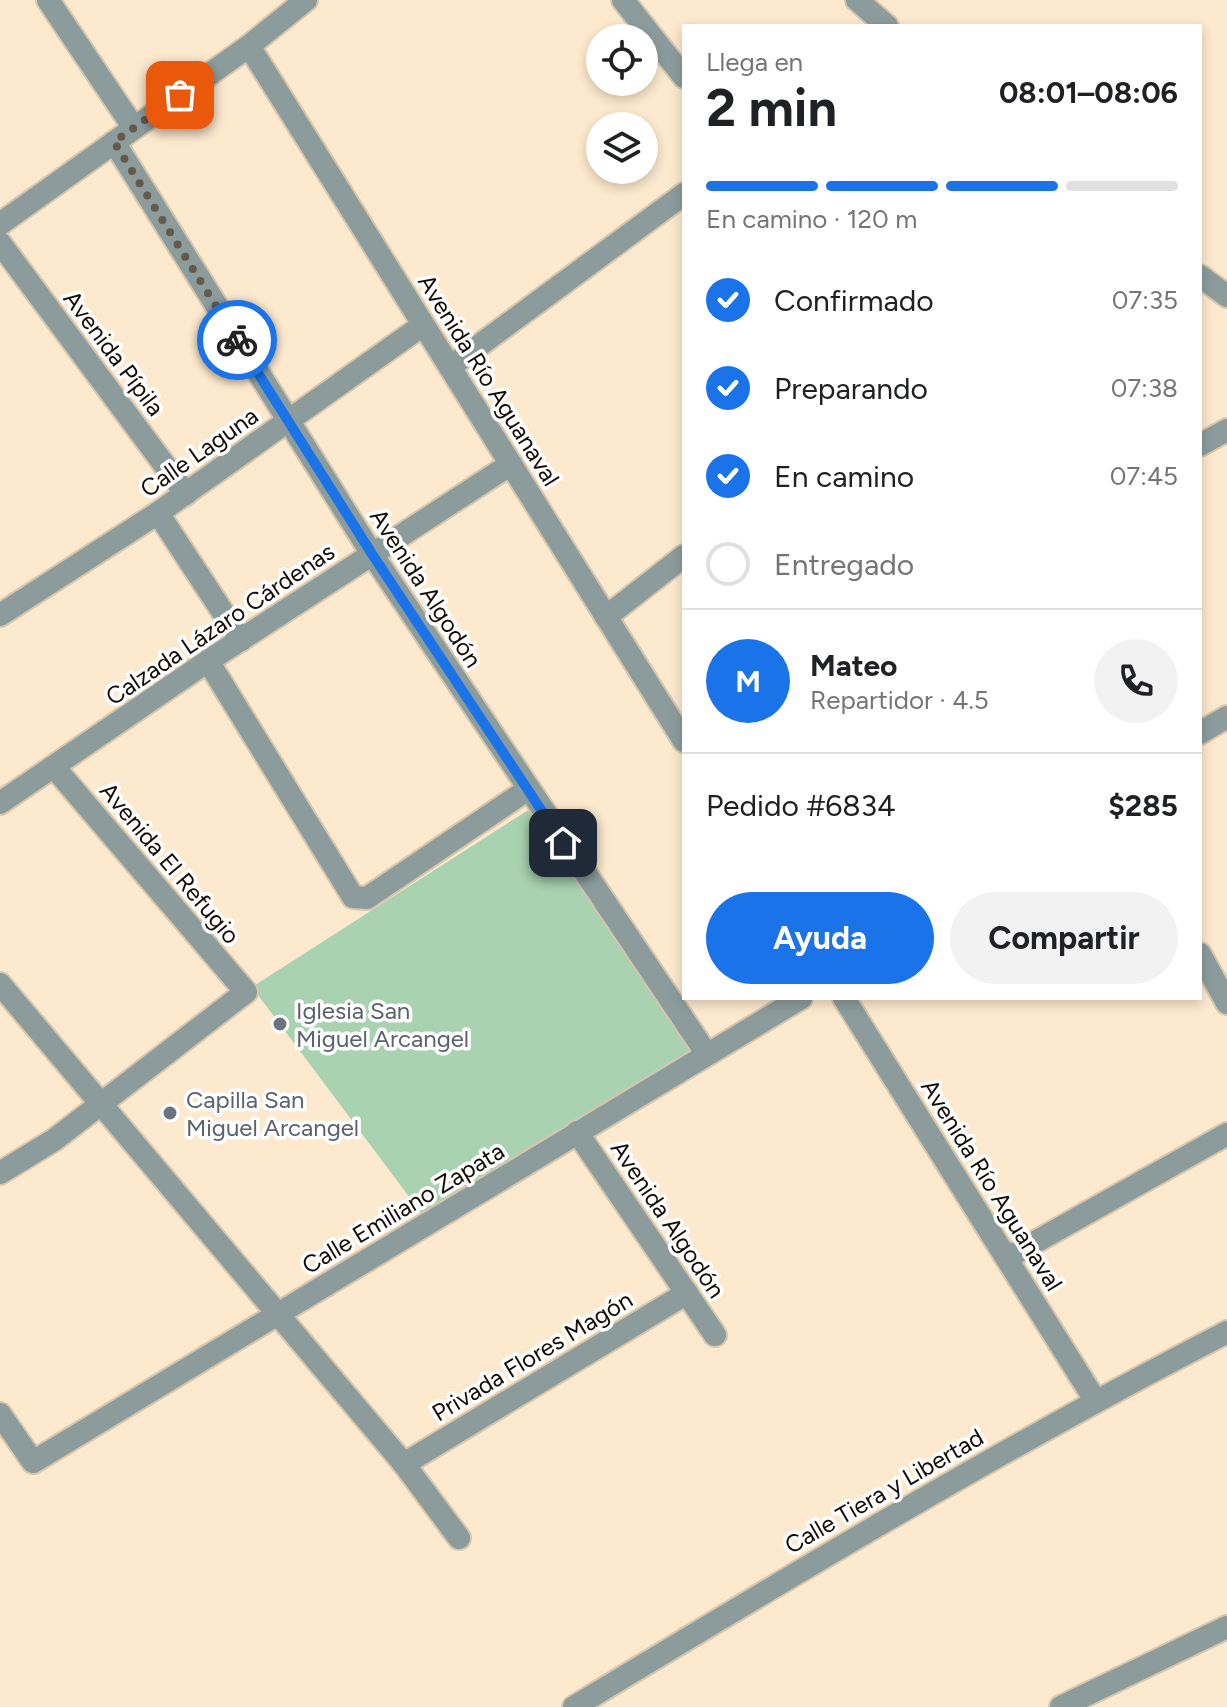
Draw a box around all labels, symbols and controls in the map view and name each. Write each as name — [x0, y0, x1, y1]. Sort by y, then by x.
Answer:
map controls — [586, 24, 658, 184]
button: locate — [586, 24, 658, 96]
text: Llega en — [706, 46, 803, 78]
pin — [146, 61, 214, 129]
icon: bag — [158, 73, 202, 117]
text: 08:01–08:06 — [999, 74, 1178, 111]
text: 2 min — [706, 77, 837, 139]
button: layers — [586, 112, 658, 184]
text: En camino · 120 m — [706, 203, 917, 235]
street label: Avenida Río Aguanaval — [412, 269, 566, 491]
icon: check — [706, 278, 750, 322]
text: Confirmado — [774, 282, 934, 319]
text: 07:35 — [1112, 284, 1178, 316]
street label: Avenida Pípila — [58, 285, 170, 421]
courier — [197, 300, 277, 380]
icon: bike — [215, 318, 259, 362]
icon: check — [706, 366, 750, 410]
text: Preparando — [774, 370, 928, 407]
text: 07:38 — [1111, 372, 1178, 404]
street label: Calle Laguna — [135, 401, 263, 503]
icon: check — [706, 454, 750, 498]
text: En camino — [774, 458, 914, 495]
text: 07:45 — [1110, 460, 1178, 492]
street label: Avenida Algodón — [364, 503, 488, 673]
street label: Calzada Lázaro Cárdenas — [100, 537, 340, 711]
text: Entregado — [774, 546, 914, 583]
button: phone — [1094, 639, 1178, 723]
text: Mateo — [810, 647, 898, 684]
text: M — [735, 663, 761, 700]
text: Repartidor · 4.5 — [810, 684, 989, 716]
street label: Avenida El Refugio — [94, 776, 246, 950]
text: Pedido #6834 — [706, 787, 896, 824]
text: $285 — [1108, 787, 1178, 824]
pin — [529, 809, 597, 877]
icon: home — [541, 821, 585, 865]
button: Ayuda — [706, 892, 934, 984]
button: Compartir — [950, 892, 1178, 984]
place label: Iglesia San Miguel Arcangel — [296, 996, 469, 1053]
marker: Iglesia San Miguel Arcangel — [271, 1015, 289, 1033]
street label: Avenida Río Aguanaval — [915, 1074, 1069, 1296]
place label: Capilla San Miguel Arcangel — [186, 1085, 359, 1142]
marker: Capilla San Miguel Arcangel — [161, 1104, 179, 1122]
street label: Avenida Algodón — [605, 1135, 731, 1303]
street label: Calle Emiliano Zapata — [297, 1136, 509, 1280]
street label: Privada Flores Magón — [427, 1285, 637, 1427]
street label: Calle Tiera y Libertad — [780, 1422, 988, 1560]

